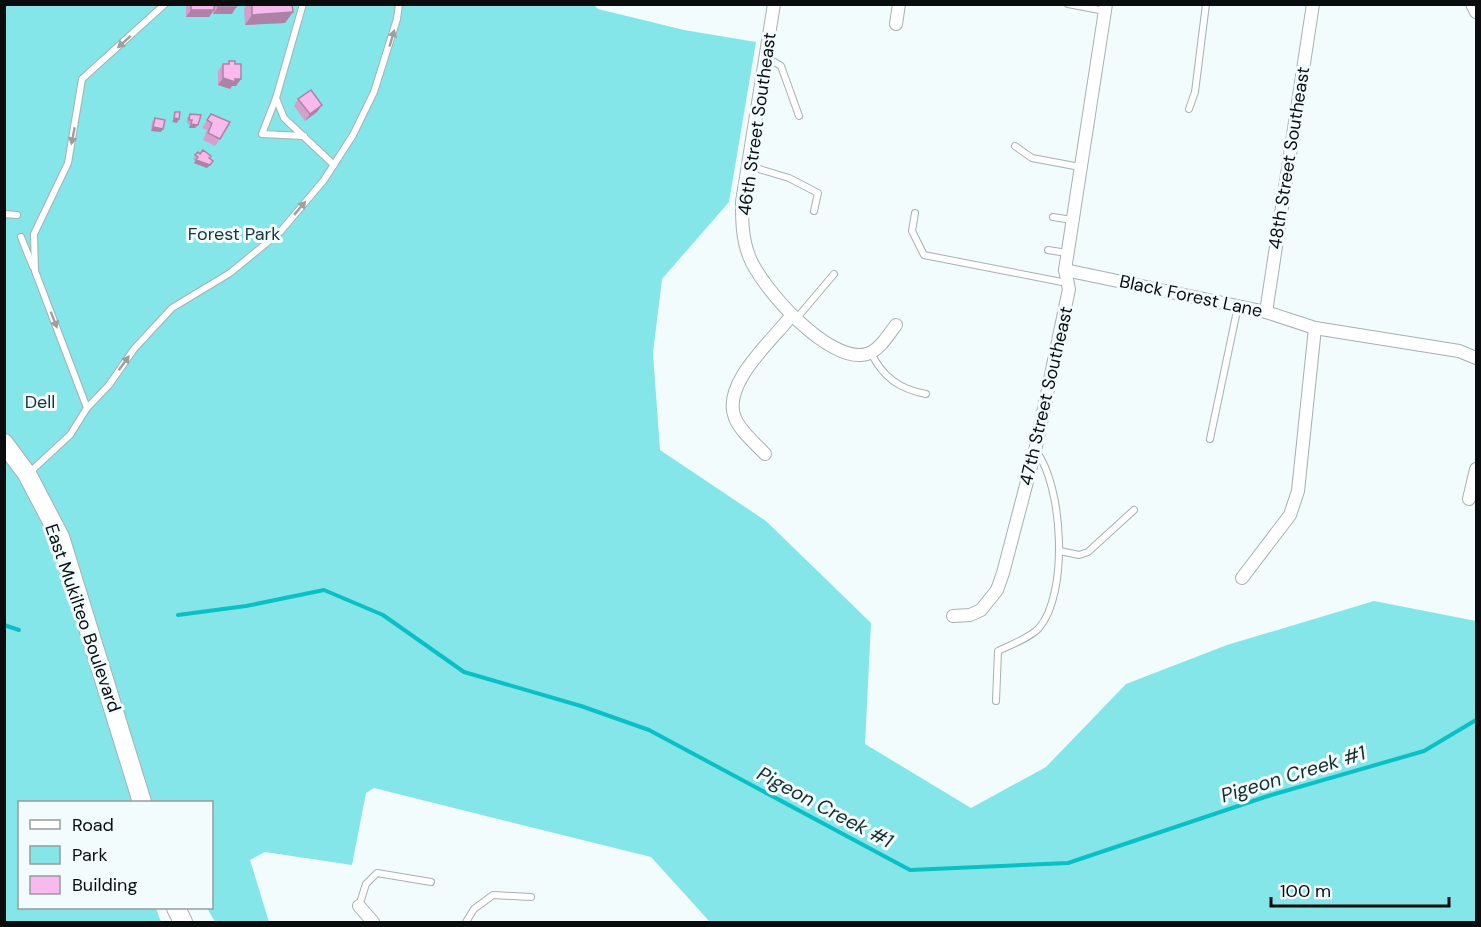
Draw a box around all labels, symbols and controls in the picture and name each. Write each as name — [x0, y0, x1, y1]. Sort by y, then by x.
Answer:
one-way arrow — [388, 29, 397, 47]
street label: 46th Street Southeast — [732, 31, 782, 217]
one-way arrow — [116, 35, 131, 49]
street label: 48th Street Southeast — [1263, 65, 1315, 251]
one-way arrow — [68, 127, 77, 146]
one-way arrow — [294, 200, 307, 216]
park label: Forest Park — [188, 222, 280, 246]
street label: Black Forest Lane — [1117, 269, 1265, 323]
street label: 47th Street Southeast — [1014, 304, 1078, 488]
one-way arrow — [50, 311, 59, 329]
one-way arrow — [118, 356, 130, 372]
park label: Dell — [25, 390, 55, 414]
street label: East Mukilteo Boulevard — [39, 521, 127, 715]
water label: Pigeon Creek #1 — [1217, 739, 1369, 808]
water label: Pigeon Creek #1 — [753, 760, 898, 854]
legend — [18, 801, 213, 909]
text: Road — [72, 813, 114, 837]
text: Park — [72, 843, 108, 867]
scale bar — [1271, 870, 1450, 908]
text: Building — [72, 873, 137, 897]
text: 100 m — [1280, 879, 1331, 903]

